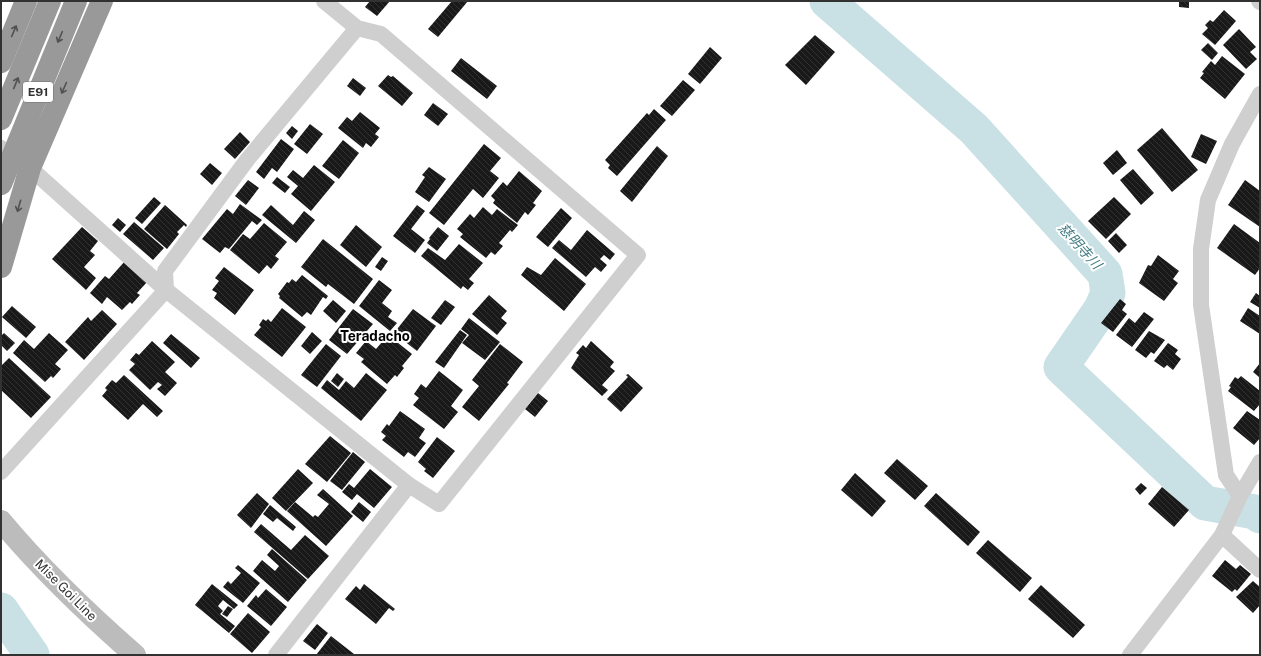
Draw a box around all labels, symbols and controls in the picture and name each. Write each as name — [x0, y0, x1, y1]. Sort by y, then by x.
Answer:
one-way arrow — [10, 26, 18, 38]
one-way arrow — [56, 30, 63, 42]
one-way arrow — [12, 77, 20, 89]
road number: E91 — [23, 82, 53, 102]
one-way arrow — [59, 82, 67, 94]
one-way arrow — [15, 199, 22, 212]
water label: 慈明寺川 — [1055, 220, 1106, 274]
district label: Teradacho — [340, 328, 410, 344]
street label: Mise Goi Line — [32, 556, 100, 624]

